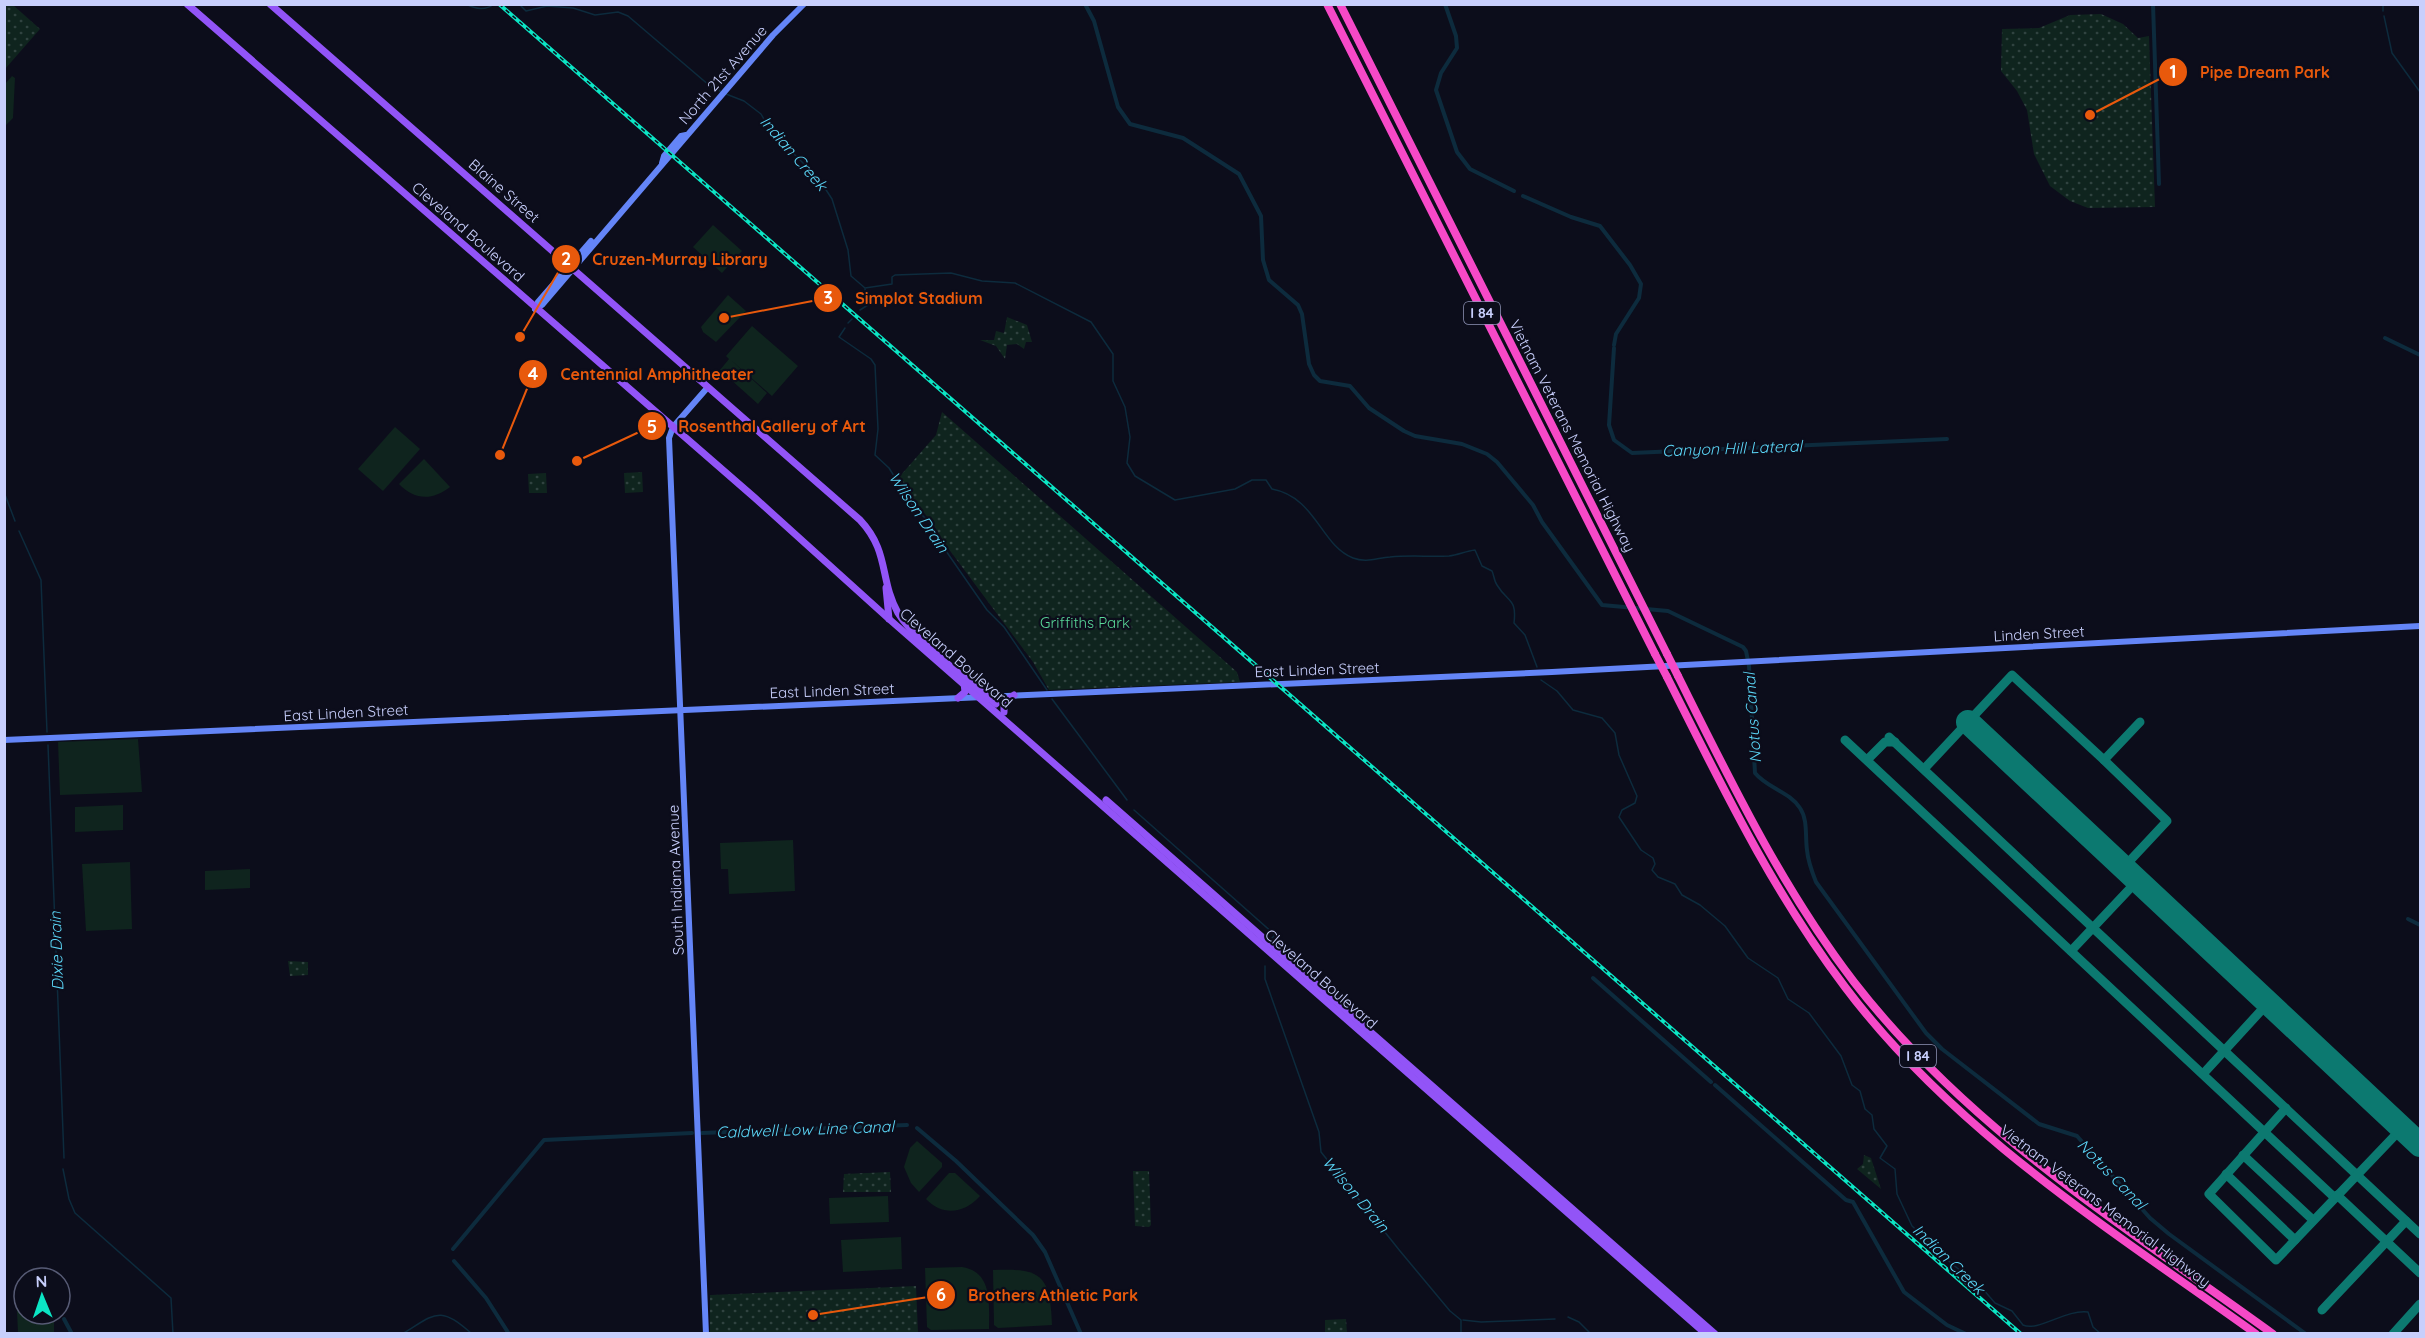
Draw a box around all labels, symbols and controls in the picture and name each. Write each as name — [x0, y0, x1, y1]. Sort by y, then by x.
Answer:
street label: North 21st Avenue — [675, 21, 771, 128]
callout: Pipe Dream Park — [2158, 55, 2342, 89]
text: 1 — [2169, 60, 2177, 83]
text: Pipe Dream Park — [2200, 62, 2330, 82]
water label: Indian Creek — [756, 112, 833, 196]
street label: Blaine Street — [465, 155, 544, 227]
street label: Cleveland Boulevard — [408, 178, 528, 286]
callout: Cruzen-Murray Library — [551, 242, 780, 276]
text: 2 — [561, 247, 571, 270]
text: Cruzen-Murray Library — [592, 249, 768, 269]
callout: Simplot Stadium — [813, 281, 994, 315]
text: 3 — [823, 286, 833, 309]
text: Simplot Stadium — [855, 288, 983, 308]
road number: I 84 — [1464, 302, 1500, 324]
street label: Vietnam Veterans Memorial Highway — [1505, 316, 1640, 555]
callout: Centennial Amphitheater — [518, 357, 765, 391]
text: 4 — [528, 362, 539, 385]
text: Centennial Amphitheater — [560, 364, 754, 384]
callout: Rosenthal Gallery of Art — [637, 409, 878, 443]
text: 5 — [647, 415, 657, 438]
text: Rosenthal Gallery of Art — [678, 416, 866, 436]
water label: Canyon Hill Lateral — [1662, 435, 1805, 460]
water label: Wilson Drain — [885, 468, 954, 557]
street label: Cleveland Boulevard — [896, 604, 1016, 712]
park label: Griffiths Park — [1040, 613, 1130, 632]
street label: Linden Street — [1993, 622, 2085, 645]
street label: East Linden Street — [1254, 658, 1380, 681]
water label: Notus Canal — [1739, 670, 1765, 764]
street label: East Linden Street — [769, 679, 895, 702]
street label: East Linden Street — [283, 700, 409, 725]
street label: South Indiana Avenue — [663, 804, 688, 956]
water label: Dixie Drain — [45, 910, 67, 991]
street label: Cleveland Boulevard — [1261, 925, 1381, 1033]
road number: I 84 — [1900, 1045, 1936, 1067]
water label: Caldwell Low Line Canal — [716, 1116, 897, 1142]
street label: Vietnam Veterans Memorial Highway — [1996, 1120, 2214, 1291]
water label: Notus Canal — [2073, 1135, 2152, 1215]
water label: Wilson Drain — [1318, 1152, 1394, 1237]
water label: Indian Creek — [1909, 1220, 1990, 1299]
north arrow — [12, 1266, 72, 1326]
text: N — [35, 1271, 48, 1291]
callout: Brothers Athletic Park — [926, 1278, 1150, 1312]
text: 6 — [936, 1283, 946, 1306]
text: Brothers Athletic Park — [968, 1285, 1138, 1305]

